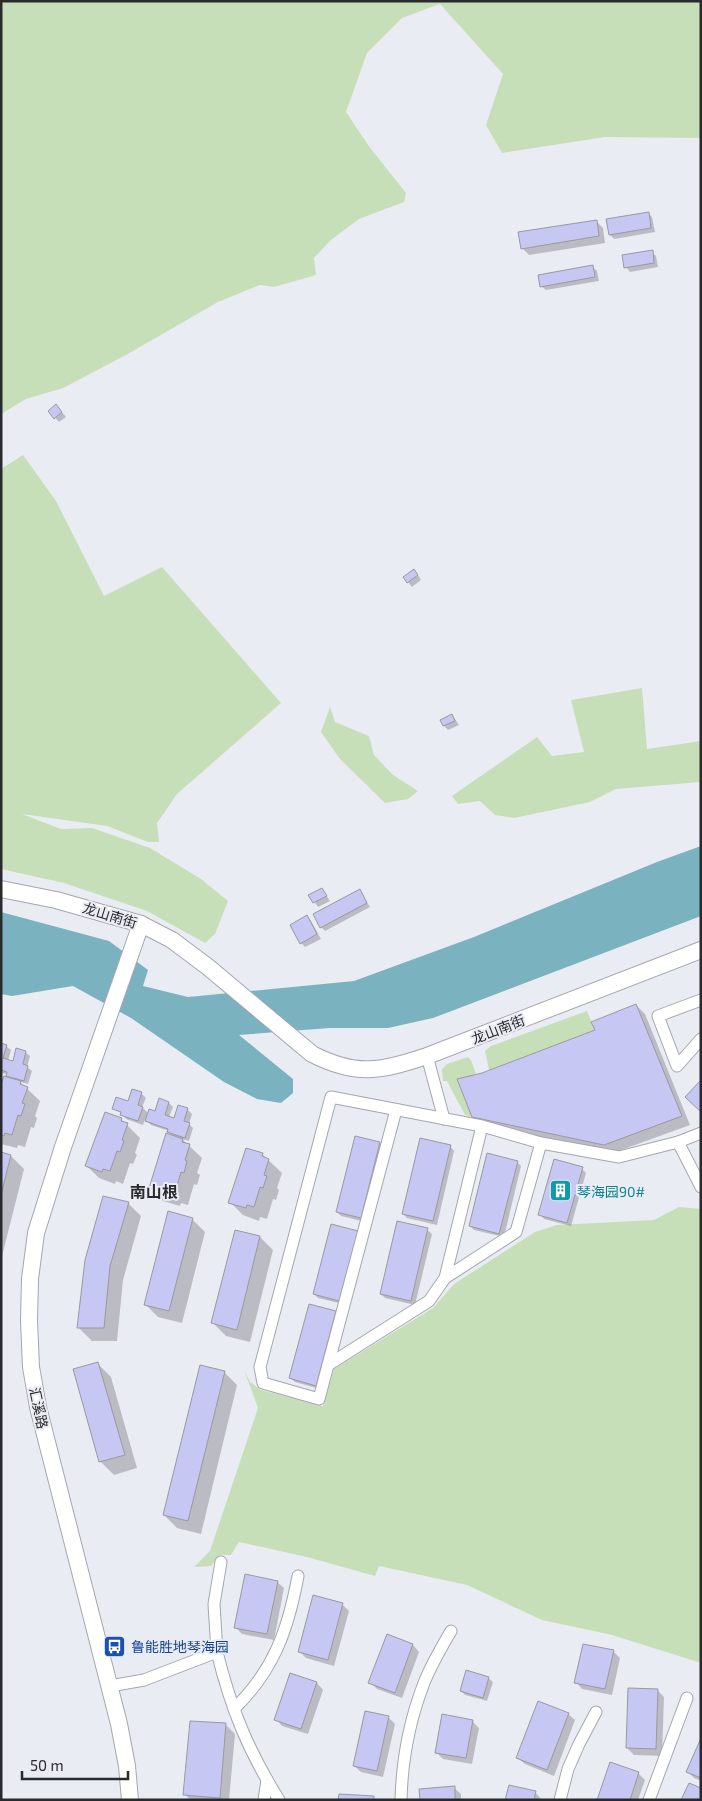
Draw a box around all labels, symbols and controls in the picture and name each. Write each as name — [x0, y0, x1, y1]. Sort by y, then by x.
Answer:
street label: 龙山南街 — [81, 899, 139, 931]
street label: 龙山南街 — [469, 1011, 527, 1047]
building icon: 琴海园90# — [549, 1179, 573, 1203]
district label: 南山根 — [130, 1182, 178, 1201]
place label: 琴海园90# — [577, 1183, 645, 1200]
street label: 汇溪路 — [26, 1386, 52, 1430]
bus stop icon: 鲁能胜地琴海园 — [103, 1634, 127, 1658]
place label: 鲁能胜地琴海园 — [131, 1638, 229, 1655]
scale bar — [22, 1748, 129, 1780]
text: 50 m — [30, 1756, 64, 1774]

